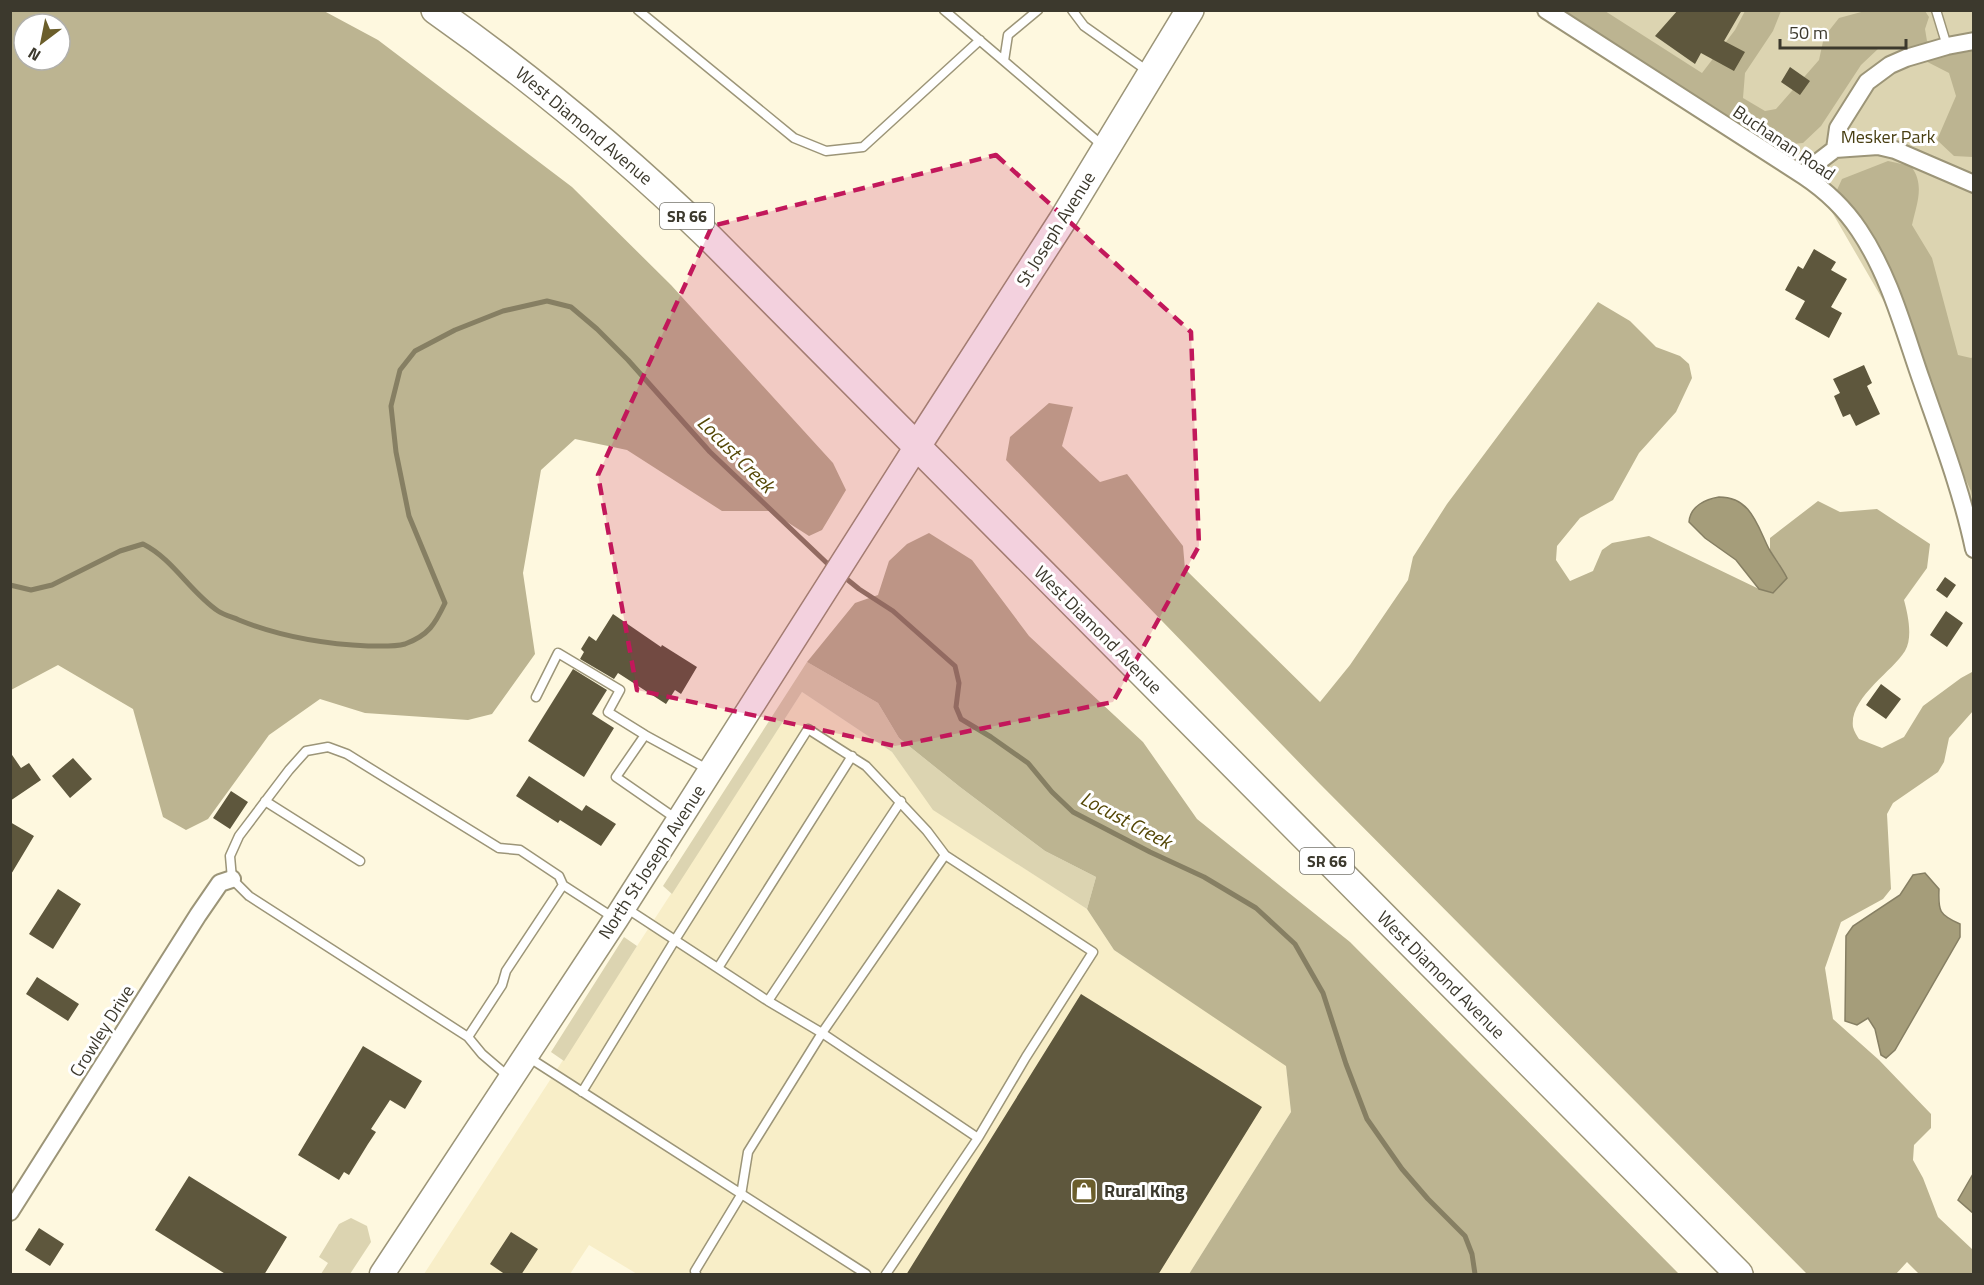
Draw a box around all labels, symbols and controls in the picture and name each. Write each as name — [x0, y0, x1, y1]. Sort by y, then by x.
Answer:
north arrow — [12, 12, 72, 72]
scale bar — [1780, 12, 1906, 50]
text: 50 m — [1789, 19, 1828, 46]
text: N — [23, 42, 45, 68]
street label: West Diamond Avenue — [510, 60, 659, 191]
street label: Buchanan Road — [1728, 98, 1841, 187]
park label: Mesker Park — [1841, 123, 1936, 150]
street label: St Joseph Avenue — [1009, 166, 1102, 292]
road number: SR 66 — [660, 203, 714, 229]
water label: Locust Creek — [690, 408, 784, 501]
street label: West Diamond Avenue — [1028, 559, 1169, 700]
street label: North St Joseph Avenue — [591, 779, 712, 944]
water label: Locust Creek — [1075, 783, 1179, 858]
road number: SR 66 — [1300, 848, 1354, 874]
street label: West Diamond Avenue — [1371, 904, 1512, 1045]
street label: Crowley Drive — [63, 979, 141, 1082]
shop icon: Rural King — [1069, 1176, 1099, 1206]
place label: Rural King — [1104, 1177, 1185, 1204]

